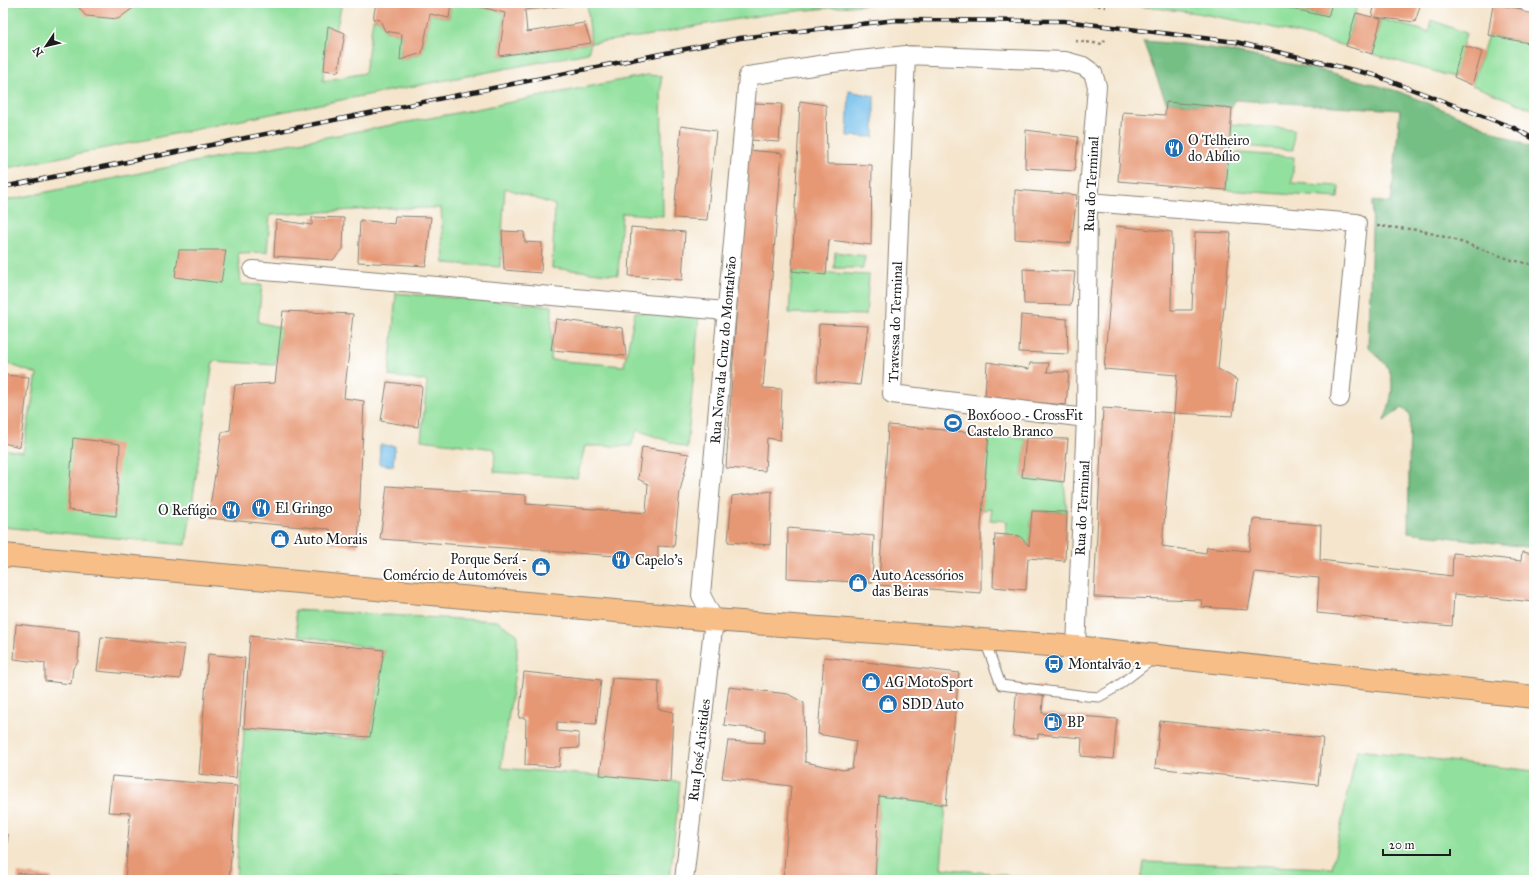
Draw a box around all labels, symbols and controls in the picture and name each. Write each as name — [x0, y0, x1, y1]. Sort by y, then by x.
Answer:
north arrow — [26, 26, 66, 66]
text: N — [30, 43, 46, 59]
place label: O Telheiro do Abílio — [1188, 132, 1250, 165]
street label: Rua do Terminal — [1081, 136, 1103, 232]
restaurant icon: O Telheiro do Abílio — [1163, 137, 1185, 159]
street label: Rua Nova da Cruz do Montalvão — [707, 255, 740, 445]
street label: Travessa do Terminal — [885, 261, 906, 383]
place label: Box6000 - CrossFit Castelo Branco — [967, 407, 1083, 440]
sports icon: Box6000 - CrossFit Castelo Branco — [942, 412, 964, 434]
street label: Rua do Terminal — [1072, 460, 1094, 556]
restaurant icon: El Gringo — [250, 497, 272, 519]
restaurant icon: O Refúgio — [220, 499, 242, 521]
place label: El Gringo — [275, 500, 332, 517]
place label: O Refúgio — [158, 502, 217, 519]
shop icon: Auto Morais — [269, 528, 291, 550]
place label: Auto Morais — [293, 531, 367, 548]
restaurant icon: Capelo's — [610, 549, 632, 571]
place label: Porque Será - Comércio de Automóveis — [383, 551, 527, 584]
place label: Capelo's — [635, 552, 683, 569]
shop icon: Porque Será - Comércio de Automóveis — [530, 556, 552, 578]
place label: Auto Acessórios das Beiras — [871, 567, 964, 600]
shop icon: Auto Acessórios das Beiras — [847, 572, 869, 594]
bus stop icon: Montalvão 2 — [1043, 653, 1065, 675]
place label: Montalvão 2 — [1068, 656, 1141, 673]
shop icon: AG MotoSport — [860, 671, 882, 693]
place label: AG MotoSport — [884, 674, 973, 691]
shop icon: SDD Auto — [877, 693, 899, 715]
place label: SDD Auto — [902, 696, 964, 713]
street label: Rua José Aristides — [685, 698, 715, 802]
fuel station icon: BP — [1042, 711, 1064, 733]
place label: BP — [1067, 714, 1084, 731]
scale bar — [1383, 831, 1450, 857]
text: 20 m — [1389, 838, 1415, 852]

